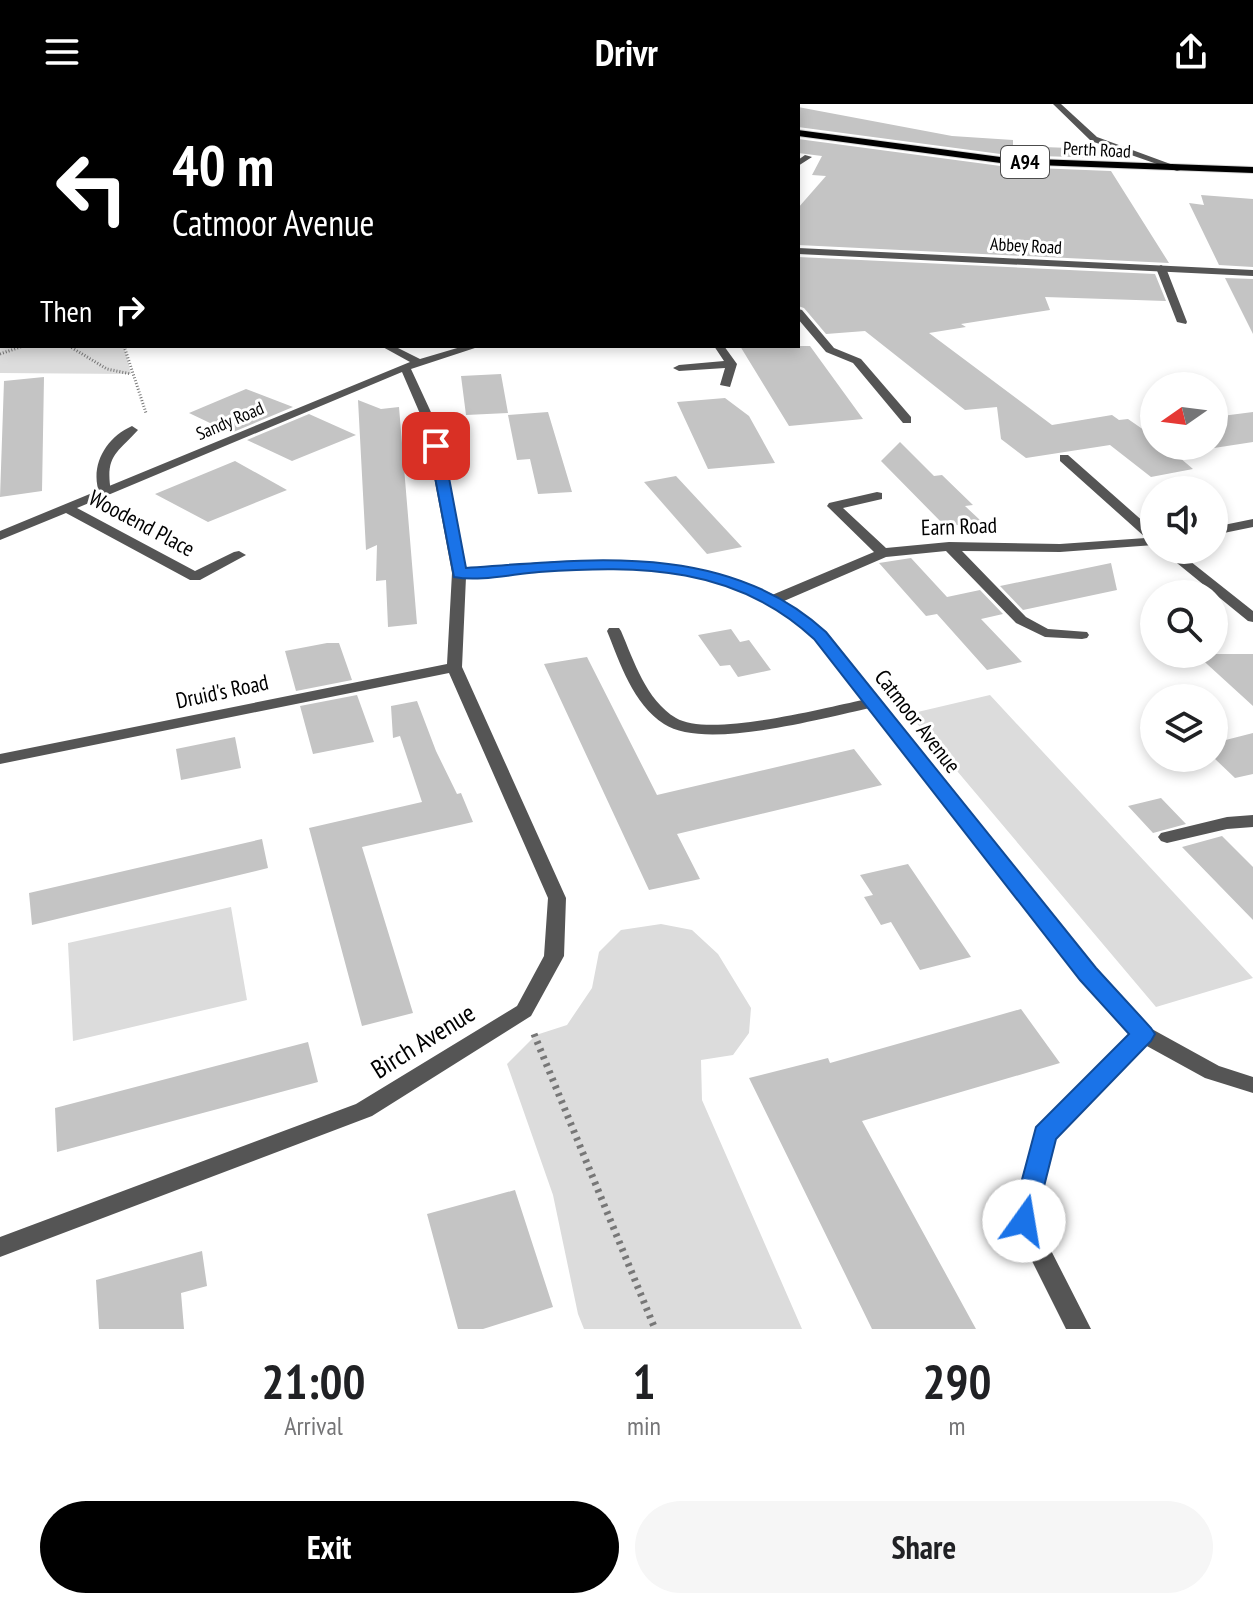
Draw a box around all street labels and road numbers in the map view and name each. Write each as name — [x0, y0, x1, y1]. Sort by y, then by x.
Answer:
street label: Perth Road — [1063, 136, 1131, 163]
road number: A94 — [1001, 146, 1049, 178]
street label: Abbey Road — [989, 232, 1063, 259]
street label: Sandy Road — [192, 396, 267, 445]
street label: Woodend Place — [84, 483, 200, 563]
street label: Earn Road — [920, 511, 998, 541]
street label: Catmoor Avenue — [869, 664, 967, 778]
street label: Druid's Road — [173, 668, 271, 714]
street label: Birch Avenue — [365, 996, 481, 1085]

